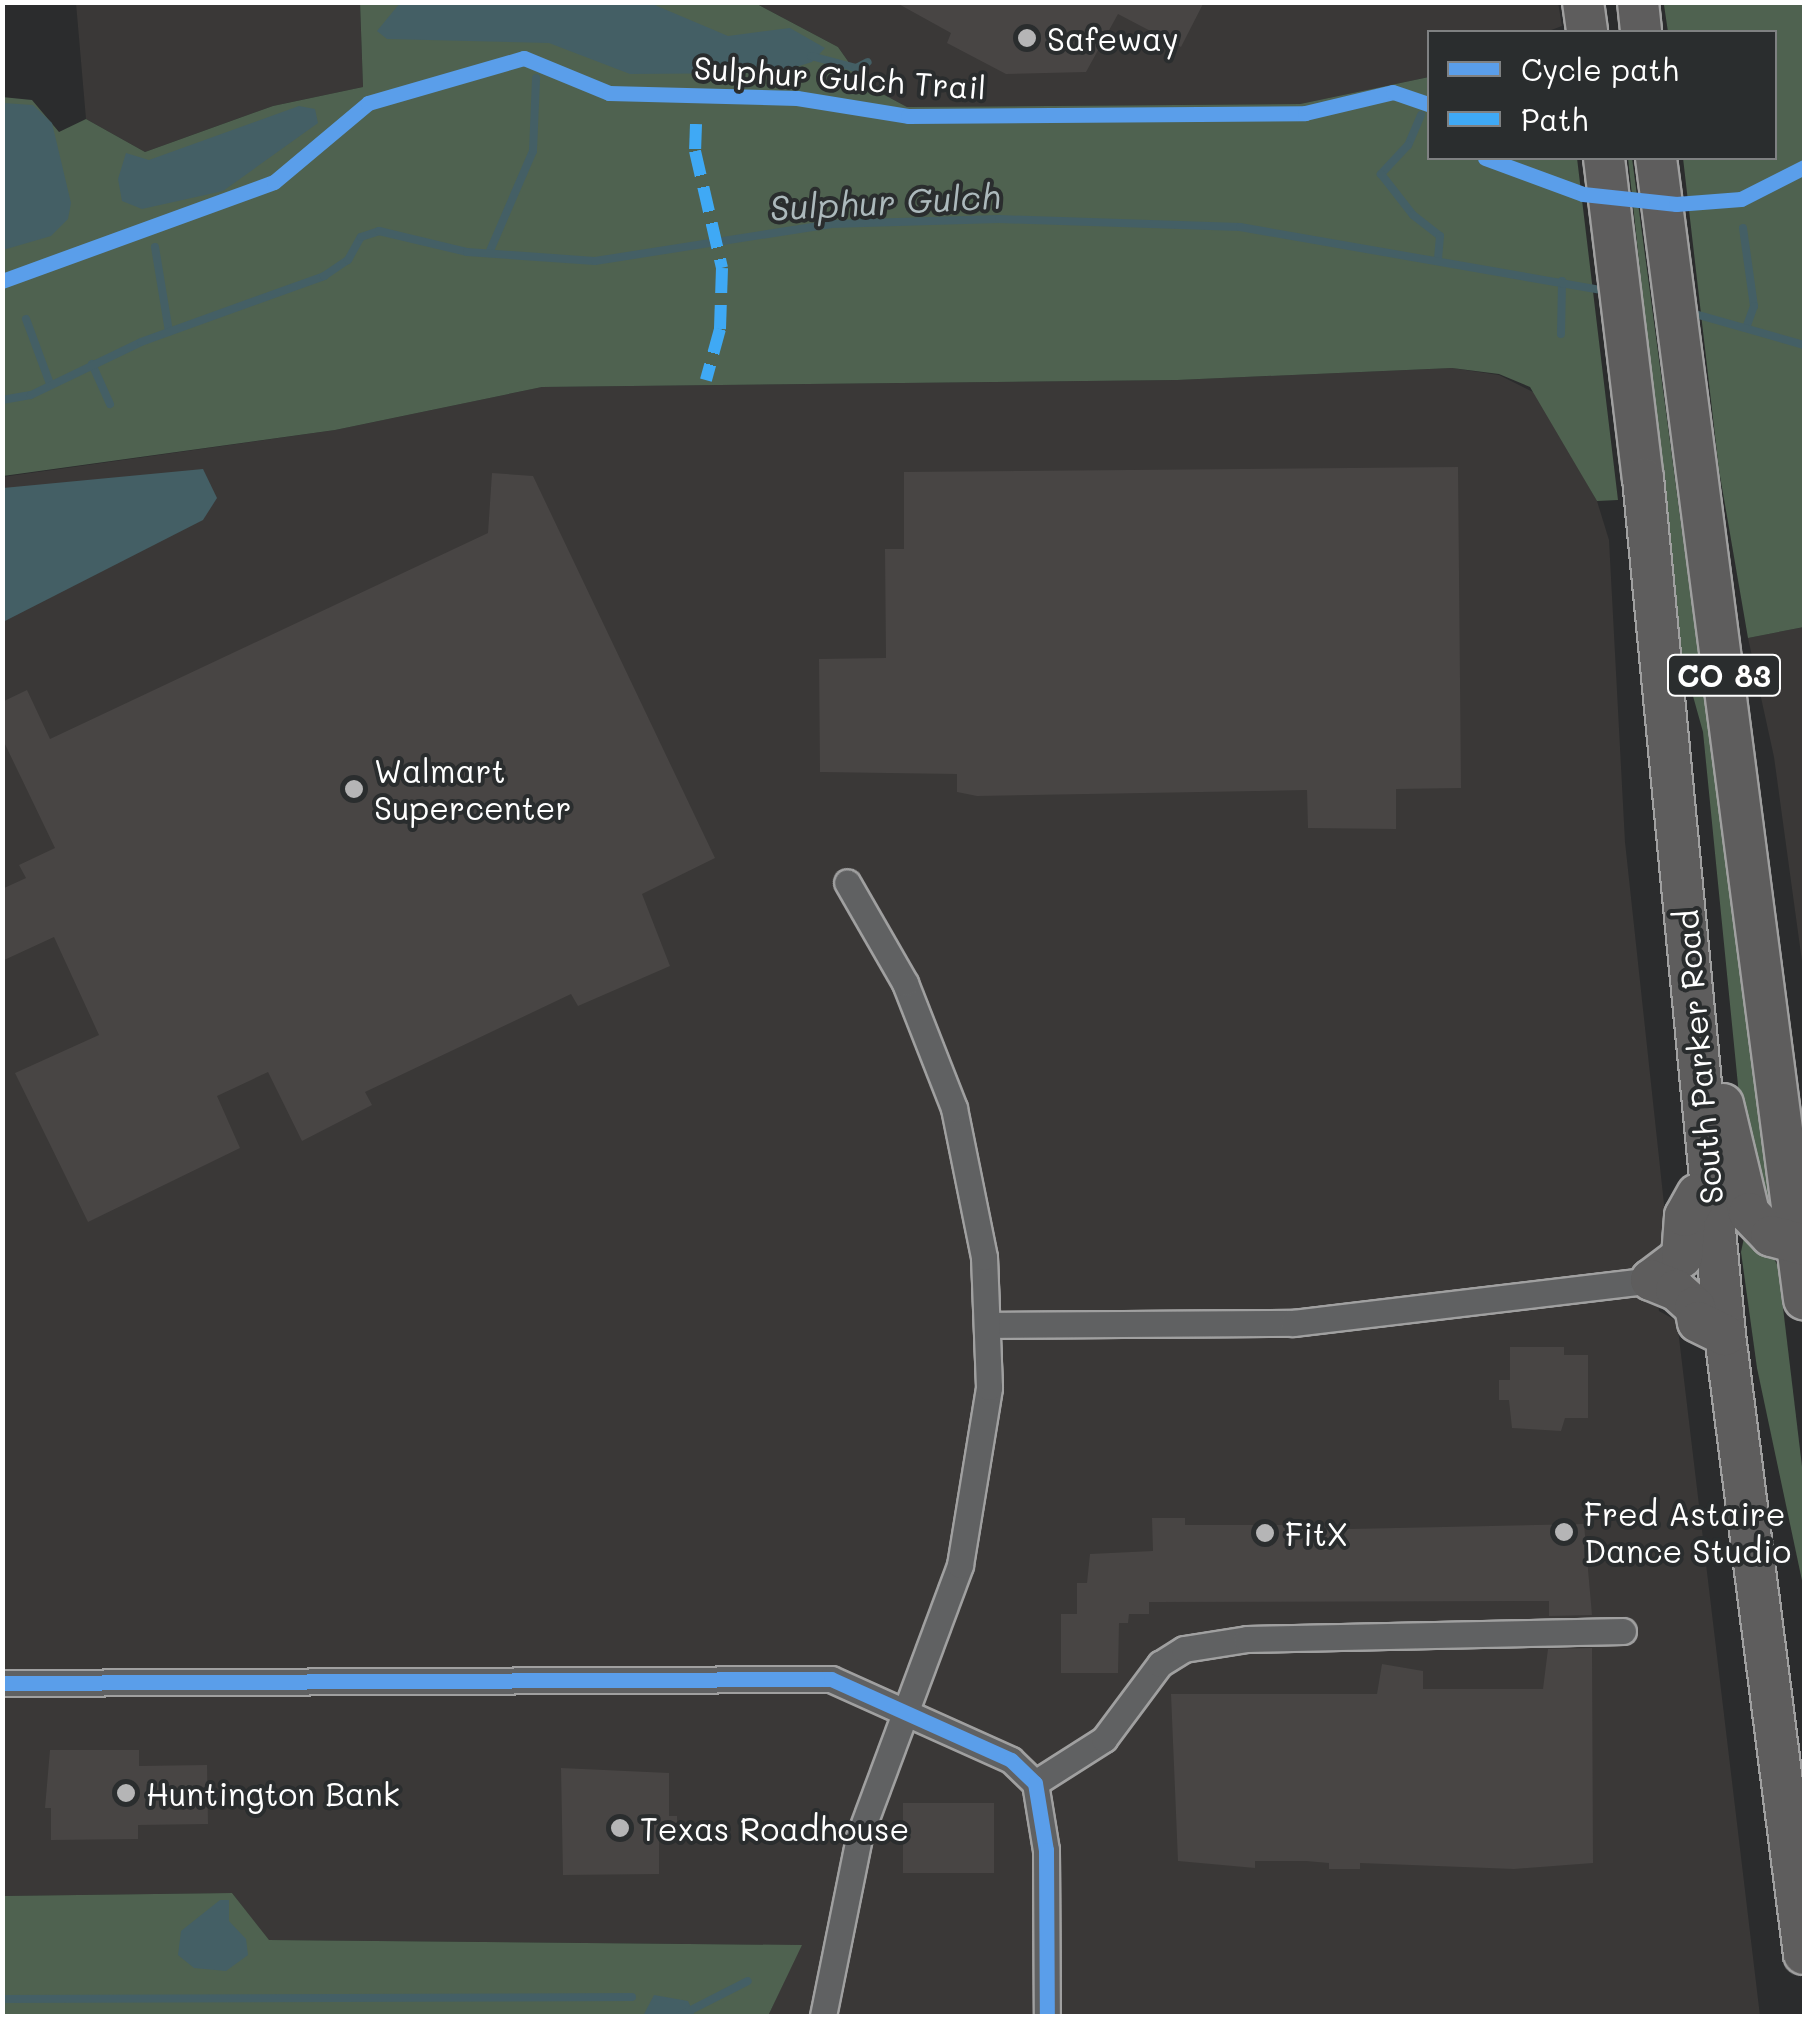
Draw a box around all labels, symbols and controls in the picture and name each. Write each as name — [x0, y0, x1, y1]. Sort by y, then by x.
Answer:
place label: Safeway — [1047, 19, 1179, 57]
marker: Safeway — [1016, 27, 1038, 49]
legend — [1427, 30, 1777, 160]
street label: Sulphur Gulch Trail — [692, 48, 988, 106]
text: Cycle path — [1521, 49, 1679, 89]
text: Path — [1521, 99, 1588, 139]
water label: Sulphur Gulch — [769, 174, 1001, 228]
road number: CO 83 — [1666, 650, 1782, 700]
place label: Walmart Supercenter — [374, 752, 571, 827]
marker: Walmart Supercenter — [343, 778, 365, 800]
street label: South Parker Road — [1666, 908, 1730, 1206]
place label: Fred Astaire Dance Studio — [1584, 1495, 1791, 1570]
place label: FitX — [1285, 1514, 1348, 1552]
marker: Fred Astaire Dance Studio — [1553, 1521, 1575, 1543]
marker: FitX — [1254, 1522, 1276, 1544]
place label: Huntington Bank — [146, 1774, 400, 1812]
marker: Huntington Bank — [115, 1782, 137, 1804]
place label: Texas Roadhouse — [640, 1809, 909, 1847]
marker: Texas Roadhouse — [609, 1817, 631, 1839]

